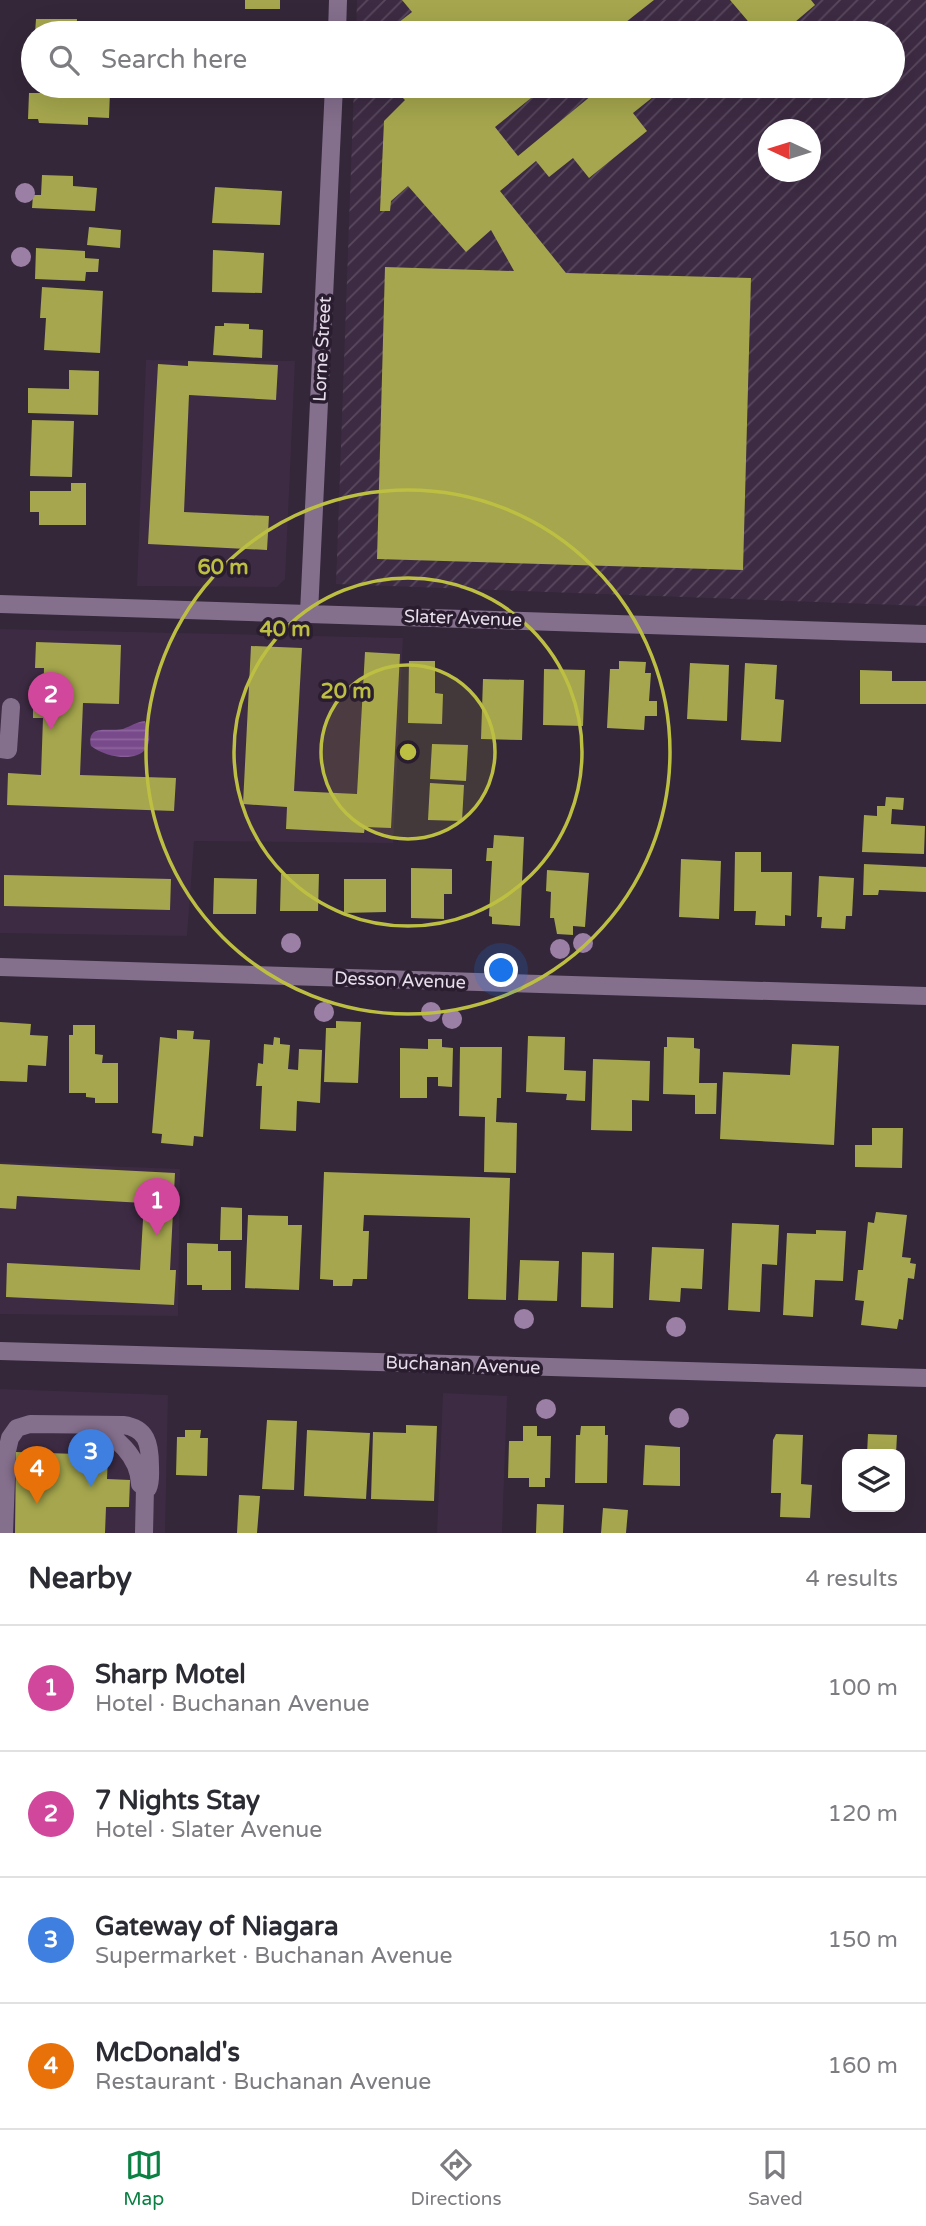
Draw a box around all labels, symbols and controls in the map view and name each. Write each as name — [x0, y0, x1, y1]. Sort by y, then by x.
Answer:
search box — [21, 21, 905, 98]
icon: search — [45, 41, 83, 79]
text: Search here — [101, 44, 247, 75]
north arrow — [758, 119, 821, 182]
street label: Lorne Street — [308, 296, 336, 402]
text: 60 m — [197, 555, 249, 580]
street label: Slater Avenue — [404, 605, 522, 631]
text: 40 m — [259, 617, 311, 642]
pin: 2 — [28, 672, 74, 730]
text: 20 m — [320, 679, 372, 704]
centre of rings — [396, 740, 420, 764]
your location — [484, 953, 518, 987]
street label: Desson Avenue — [334, 967, 466, 993]
pin: 1 — [134, 1178, 180, 1236]
street label: Buchanan Avenue — [385, 1351, 541, 1379]
pin: 3 — [68, 1429, 114, 1487]
pin: 4 — [14, 1446, 60, 1504]
map controls — [842, 1449, 905, 1512]
button: layers — [842, 1449, 905, 1512]
text: Nearby — [28, 1560, 132, 1597]
text: 4 results — [805, 1565, 898, 1593]
text: Sharp Motel — [95, 1659, 246, 1690]
text: 1 — [44, 1674, 58, 1702]
text: 100 m — [828, 1674, 898, 1702]
text: Hotel · Buchanan Avenue — [95, 1690, 369, 1718]
text: 7 Nights Stay — [95, 1785, 260, 1816]
text: 2 — [44, 1800, 58, 1828]
text: 120 m — [828, 1800, 898, 1828]
text: Hotel · Slater Avenue — [95, 1816, 322, 1844]
text: Gateway of Niagara — [95, 1911, 339, 1942]
text: 3 — [44, 1926, 58, 1954]
text: 150 m — [828, 1926, 898, 1954]
text: Supermarket · Buchanan Avenue — [95, 1942, 452, 1970]
text: McDonald's — [95, 2037, 240, 2068]
text: 4 — [44, 2052, 58, 2080]
text: 160 m — [828, 2052, 898, 2080]
text: Restaurant · Buchanan Avenue — [95, 2068, 431, 2096]
tab: Map — [123, 2146, 164, 2210]
tab: Directions — [411, 2146, 502, 2210]
tab: Saved — [748, 2146, 803, 2210]

